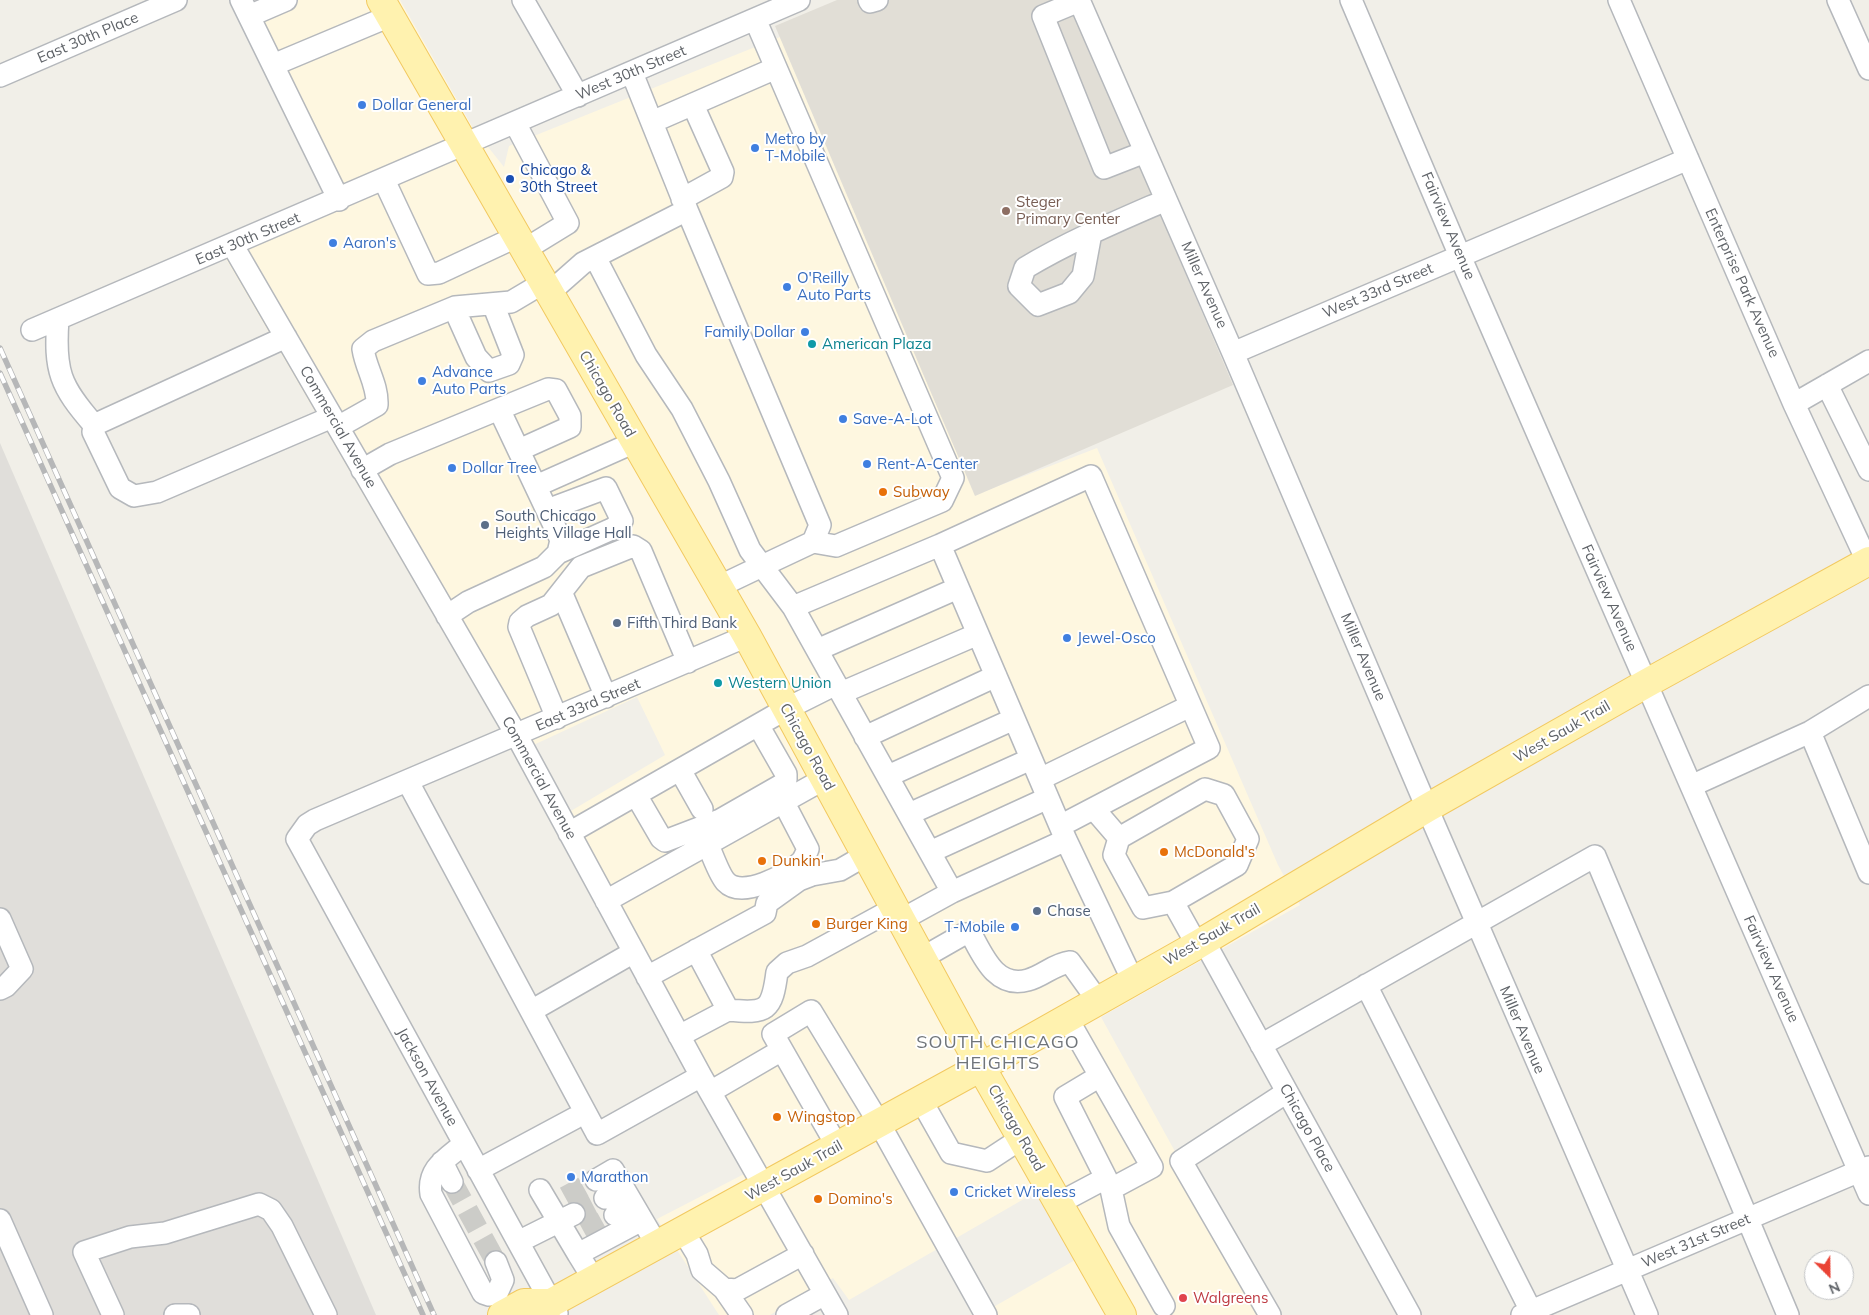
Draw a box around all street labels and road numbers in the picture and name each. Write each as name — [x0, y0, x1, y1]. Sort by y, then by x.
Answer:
street label: East 30th Place — [35, 9, 141, 67]
street label: West 30th Street — [573, 42, 689, 104]
street label: Fairview Avenue — [1417, 169, 1479, 283]
street label: Enterprise Park Avenue — [1701, 205, 1783, 361]
street label: East 30th Street — [193, 209, 303, 269]
street label: Miller Avenue — [1177, 239, 1231, 331]
street label: West 33rd Street — [1320, 260, 1436, 322]
street label: Chicago Road — [575, 347, 639, 441]
street label: Commercial Avenue — [296, 363, 380, 491]
street label: Fairview Avenue — [1577, 542, 1641, 654]
street label: Miller Avenue — [1336, 611, 1390, 703]
street label: East 33rd Street — [533, 675, 643, 735]
street label: West Sauk Trail — [1510, 697, 1614, 767]
street label: Chicago Road — [776, 700, 838, 794]
street label: Commercial Avenue — [498, 713, 580, 843]
street label: West Sauk Trail — [1160, 900, 1264, 970]
street label: Fairview Avenue — [1739, 913, 1803, 1025]
street label: Miller Avenue — [1495, 984, 1549, 1076]
street label: Jackson Avenue — [392, 1025, 462, 1129]
street label: Chicago Road — [984, 1081, 1048, 1175]
street label: Chicago Place — [1275, 1081, 1339, 1175]
street label: West Sauk Trail — [742, 1137, 846, 1205]
street label: West 31st Street — [1639, 1210, 1753, 1272]

